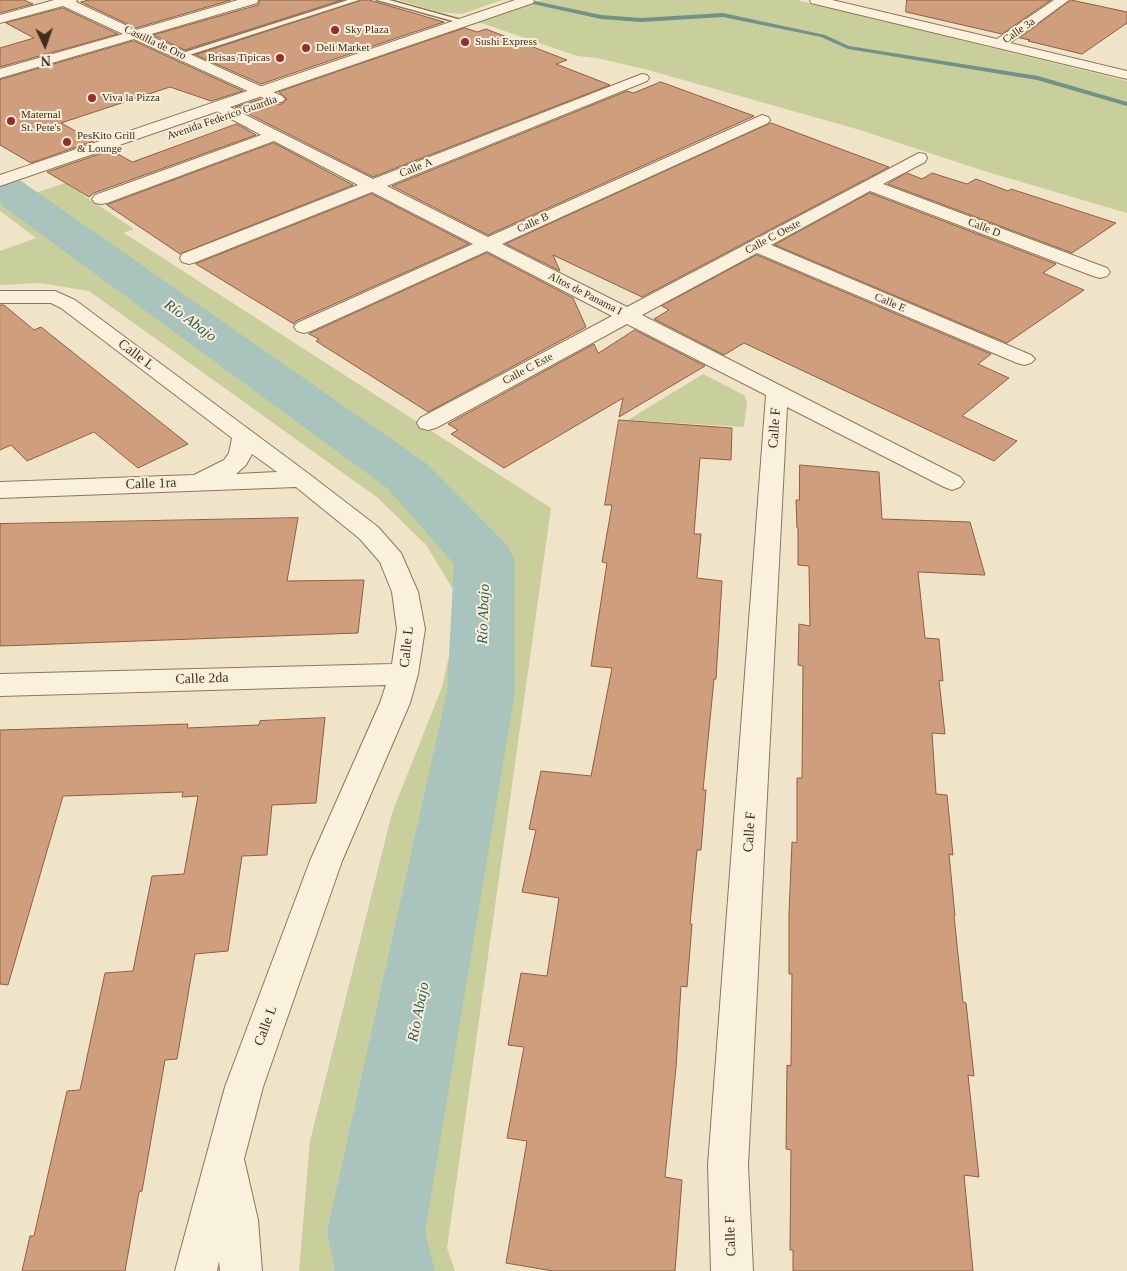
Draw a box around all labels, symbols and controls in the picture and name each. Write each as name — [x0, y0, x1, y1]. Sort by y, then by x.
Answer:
street label: Calle 3a — [1000, 15, 1038, 47]
north arrow — [20, 20, 70, 70]
street label: Castilla de Oro — [122, 23, 188, 63]
place label: Sky Plaza — [345, 23, 389, 37]
marker: Sky Plaza — [329, 24, 341, 36]
place label: Sushi Express — [475, 35, 537, 49]
marker: Sushi Express — [459, 36, 471, 48]
place label: Deli Market — [316, 41, 369, 55]
marker: Deli Market — [300, 42, 312, 54]
place label: Brisas Tipicas — [208, 51, 270, 65]
marker: Brisas Tipicas — [274, 52, 286, 64]
text: N — [40, 53, 51, 68]
place label: Viva la Pizza — [102, 91, 160, 105]
marker: Viva la Pizza — [86, 92, 98, 104]
street label: Avenida Federico Guardia — [165, 93, 279, 143]
place label: Maternal St. Pete's — [21, 108, 61, 134]
marker: Maternal St. Pete's — [5, 115, 17, 127]
place label: PesKito Grill & Lounge — [77, 129, 135, 155]
marker: PesKito Grill & Lounge — [61, 136, 73, 148]
street label: Calle A — [398, 156, 434, 180]
street label: Calle B — [515, 210, 551, 236]
street label: Calle D — [966, 216, 1002, 240]
street label: Calle C Oeste — [743, 217, 803, 257]
street label: Altos de Panama I — [546, 270, 624, 318]
street label: Calle E — [872, 291, 908, 315]
water label: Río Abajo — [160, 296, 220, 346]
street label: Calle L — [114, 336, 158, 374]
street label: Calle C Este — [501, 350, 555, 388]
street label: Calle F — [765, 407, 785, 449]
street label: Calle 1ra — [125, 475, 177, 493]
water label: Río Abajo — [474, 583, 494, 645]
street label: Calle L — [396, 625, 418, 669]
street label: Calle 2da — [175, 670, 229, 688]
street label: Calle F — [740, 811, 760, 853]
water label: Río Abajo — [404, 981, 434, 1043]
street label: Calle L — [251, 1004, 281, 1048]
street label: Calle F — [722, 1215, 740, 1257]

